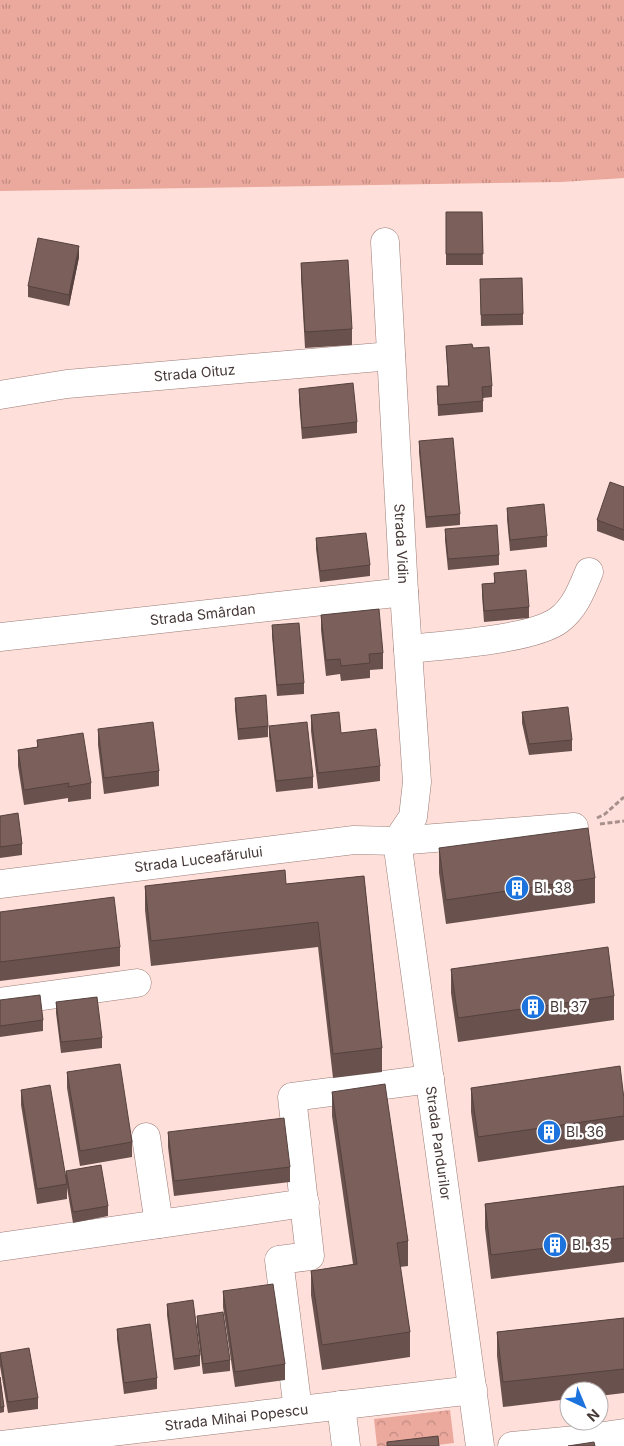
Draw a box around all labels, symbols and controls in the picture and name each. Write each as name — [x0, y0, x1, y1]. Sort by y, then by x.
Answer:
street label: Strada Oituz — [153, 360, 236, 384]
street label: Strada Vidin — [391, 503, 413, 584]
street label: Strada Smârdan — [149, 600, 256, 628]
street label: Strada Luceafărului — [133, 842, 263, 875]
building icon: Bl. 38 — [504, 875, 530, 901]
place label: Bl. 38 — [534, 879, 572, 896]
building icon: Bl. 37 — [520, 994, 546, 1020]
place label: Bl. 37 — [550, 998, 587, 1015]
street label: Strada Pandurilor — [423, 1085, 455, 1201]
building icon: Bl. 36 — [536, 1119, 562, 1145]
place label: Bl. 36 — [566, 1123, 604, 1140]
building icon: Bl. 35 — [542, 1232, 568, 1258]
place label: Bl. 35 — [572, 1236, 610, 1253]
north arrow — [559, 1381, 609, 1431]
street label: Strada Mihai Popescu — [164, 1400, 309, 1434]
text: N — [584, 1406, 603, 1426]

